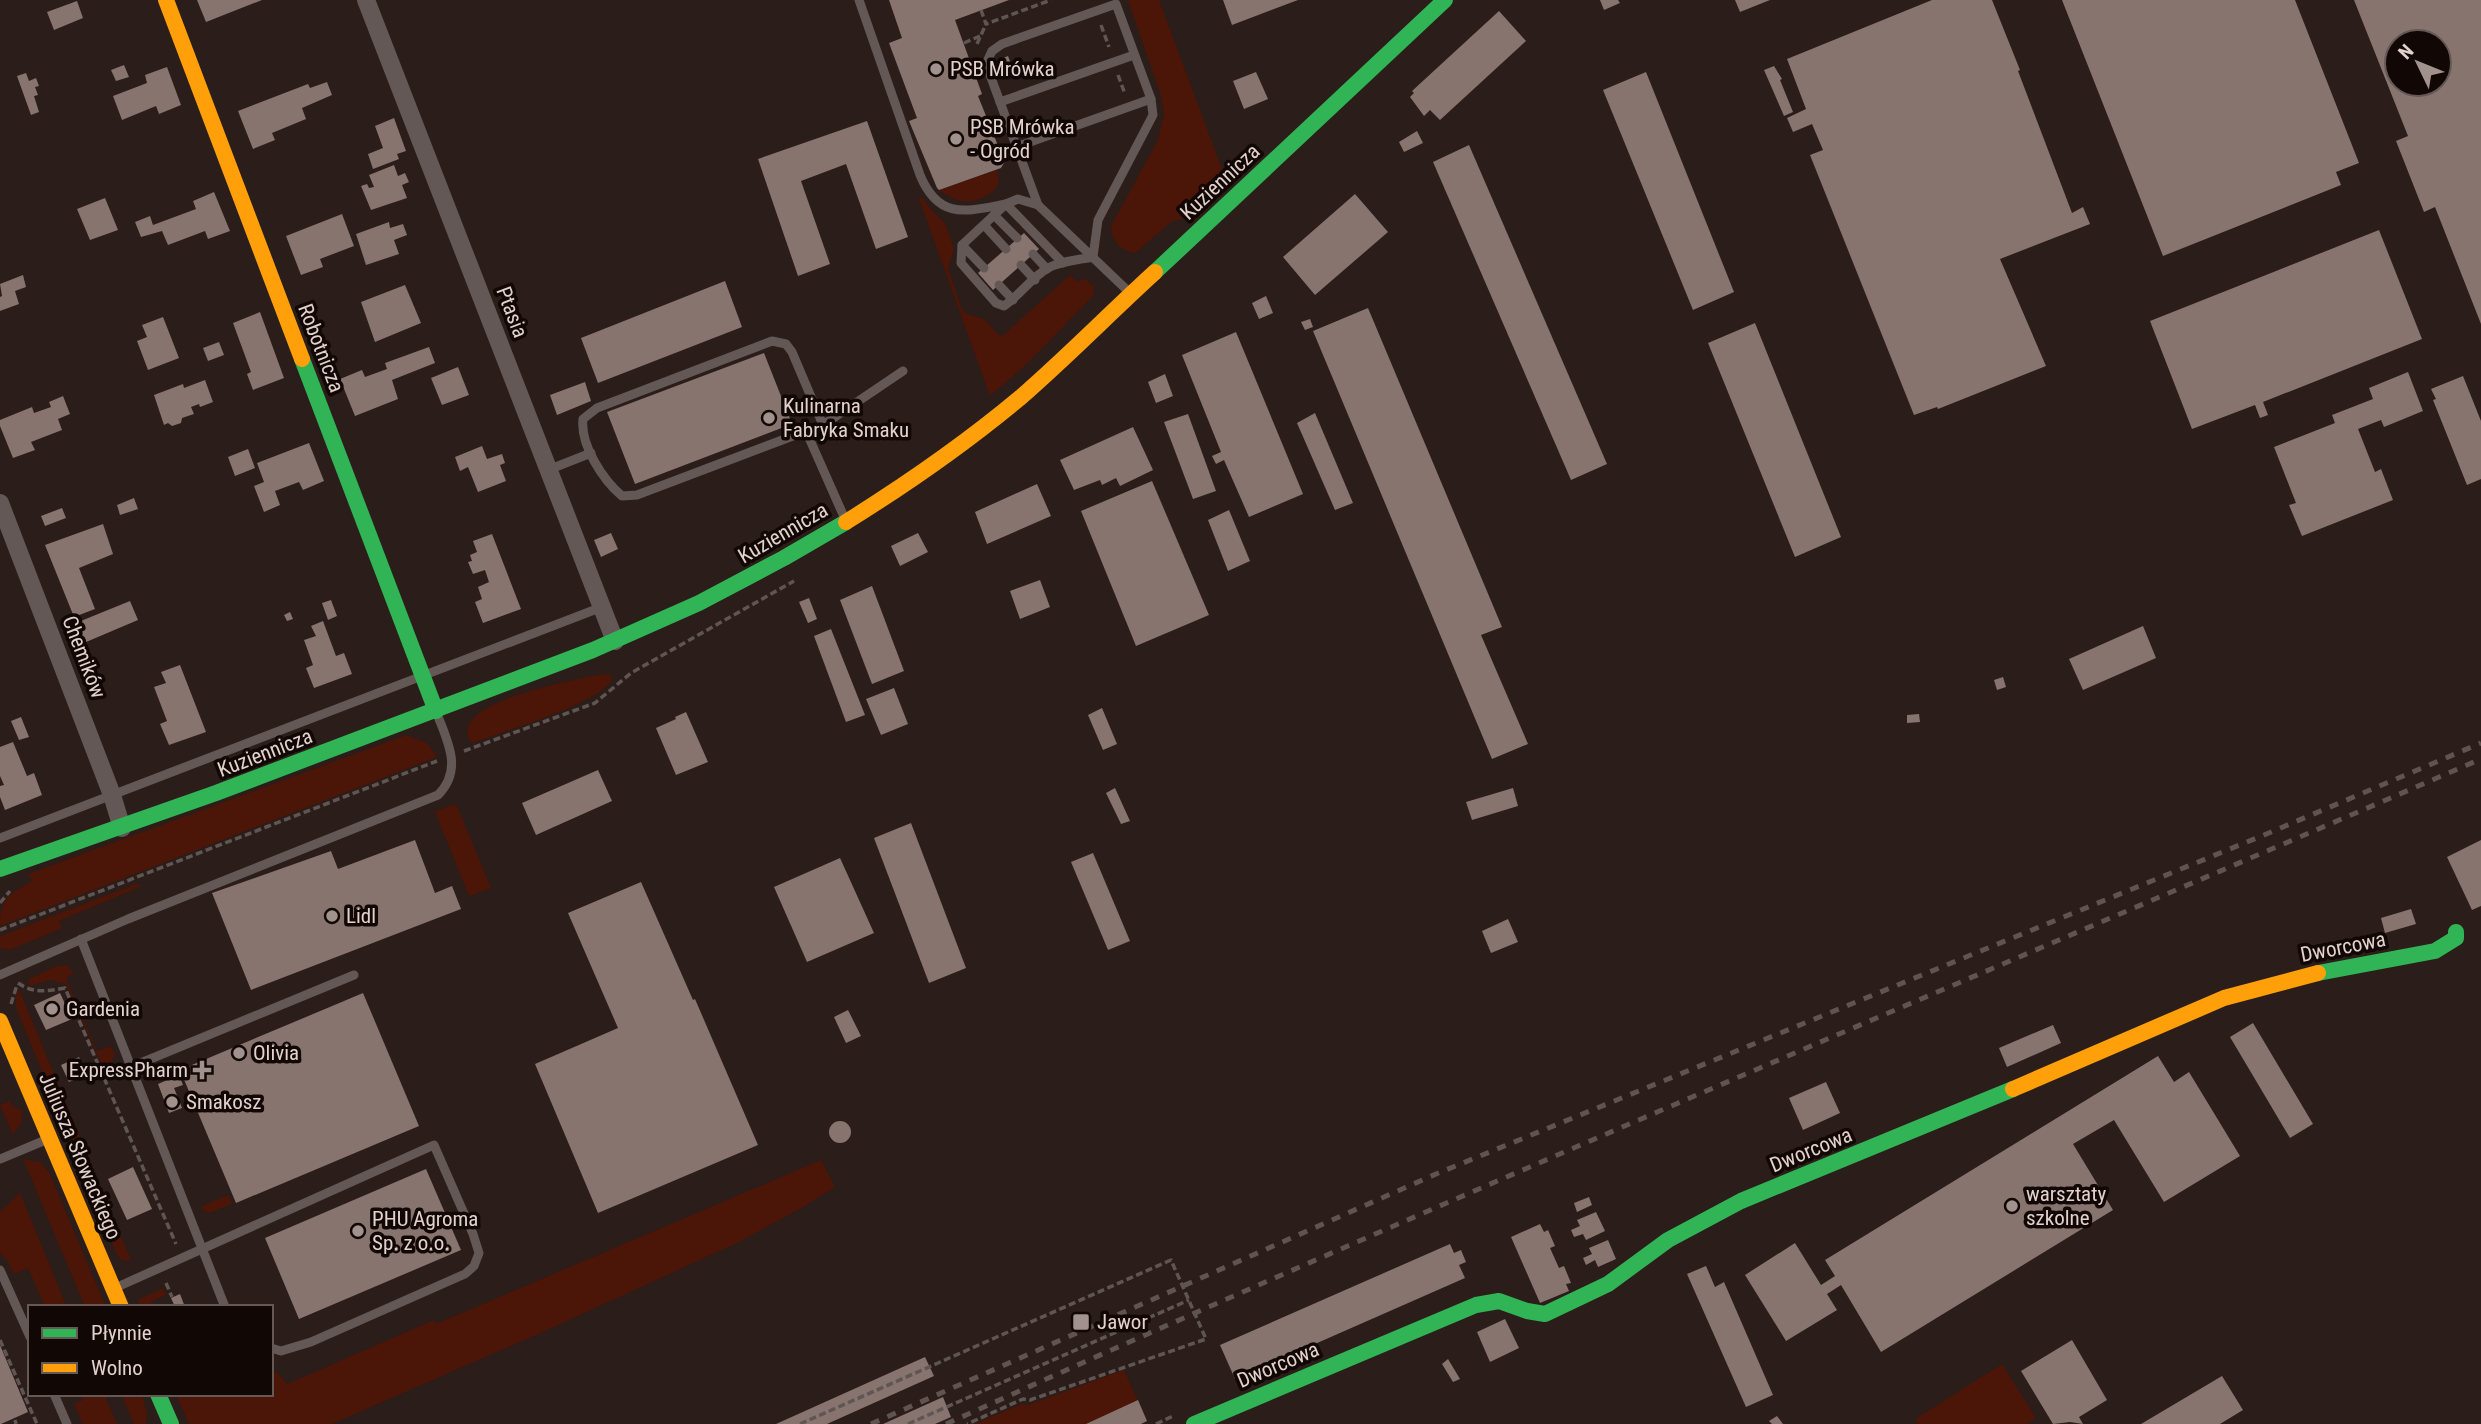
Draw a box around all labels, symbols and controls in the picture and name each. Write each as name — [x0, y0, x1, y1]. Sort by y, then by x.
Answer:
north arrow — [2383, 28, 2453, 98]
text: N — [2394, 40, 2418, 64]
place label: PSB Mrówka — [950, 57, 1055, 81]
marker: PSB Mrówka — [928, 61, 944, 77]
place label: PSB Mrówka - Ogród — [970, 115, 1075, 163]
marker: PSB Mrówka - Ogród — [948, 131, 964, 147]
street label: Kuziennicza — [1175, 139, 1265, 225]
street label: Ptasia — [491, 283, 533, 341]
street label: Robotnicza — [293, 300, 349, 396]
place label: Kulinarna Fabryka Smaku — [783, 394, 909, 442]
marker: Kulinarna Fabryka Smaku — [761, 410, 777, 426]
street label: Kuziennicza — [734, 498, 832, 568]
street label: Chemików — [57, 612, 111, 702]
street label: Kuziennicza — [214, 724, 316, 782]
place label: Lidl — [346, 904, 376, 928]
marker: Lidl — [324, 908, 340, 924]
street label: Dworcowa — [2298, 927, 2388, 967]
place label: Gardenia — [66, 997, 140, 1021]
marker: Gardenia — [44, 1001, 60, 1017]
place label: Olivia — [253, 1041, 299, 1065]
marker: Olivia — [231, 1045, 247, 1061]
place label: ExpressPharm — [69, 1058, 188, 1082]
marker: ExpressPharm — [194, 1062, 210, 1078]
street label: Juliusza Słowackiego — [34, 1069, 126, 1243]
place label: Smakosz — [186, 1090, 262, 1114]
marker: Smakosz — [164, 1094, 180, 1110]
street label: Dworcowa — [1766, 1123, 1856, 1177]
place label: warsztaty szkolne — [2026, 1182, 2106, 1230]
marker: warsztaty szkolne — [2004, 1198, 2020, 1214]
place label: PHU Agroma Sp. z o.o. — [372, 1207, 478, 1255]
marker: PHU Agroma Sp. z o.o. — [350, 1223, 366, 1239]
legend — [28, 1305, 273, 1396]
place label: Jawor — [1097, 1310, 1148, 1334]
marker: Jawor — [1071, 1312, 1091, 1332]
text: Płynnie — [91, 1321, 152, 1345]
street label: Dworcowa — [1234, 1337, 1322, 1393]
text: Wolno — [91, 1356, 143, 1380]

